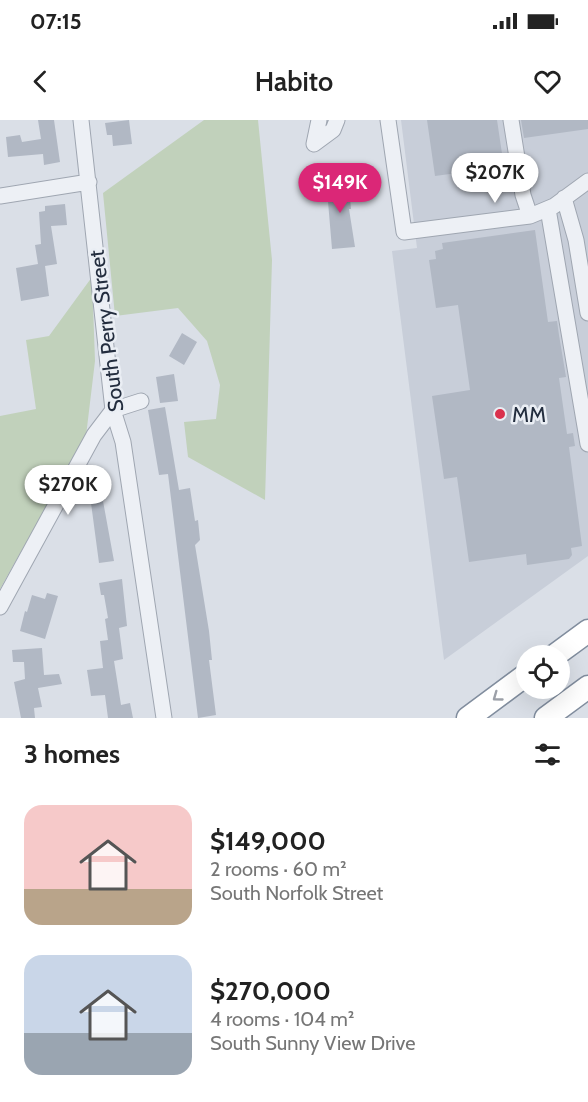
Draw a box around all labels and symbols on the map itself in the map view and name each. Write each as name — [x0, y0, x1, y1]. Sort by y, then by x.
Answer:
pin: $207K — [453, 153, 537, 204]
pin: $149K — [298, 163, 382, 214]
street label: South Perry Street — [84, 249, 128, 413]
place label: MM — [512, 402, 546, 427]
marker: MM — [493, 407, 507, 421]
pin: $270K — [26, 465, 110, 516]
one-way arrow — [493, 689, 504, 700]

